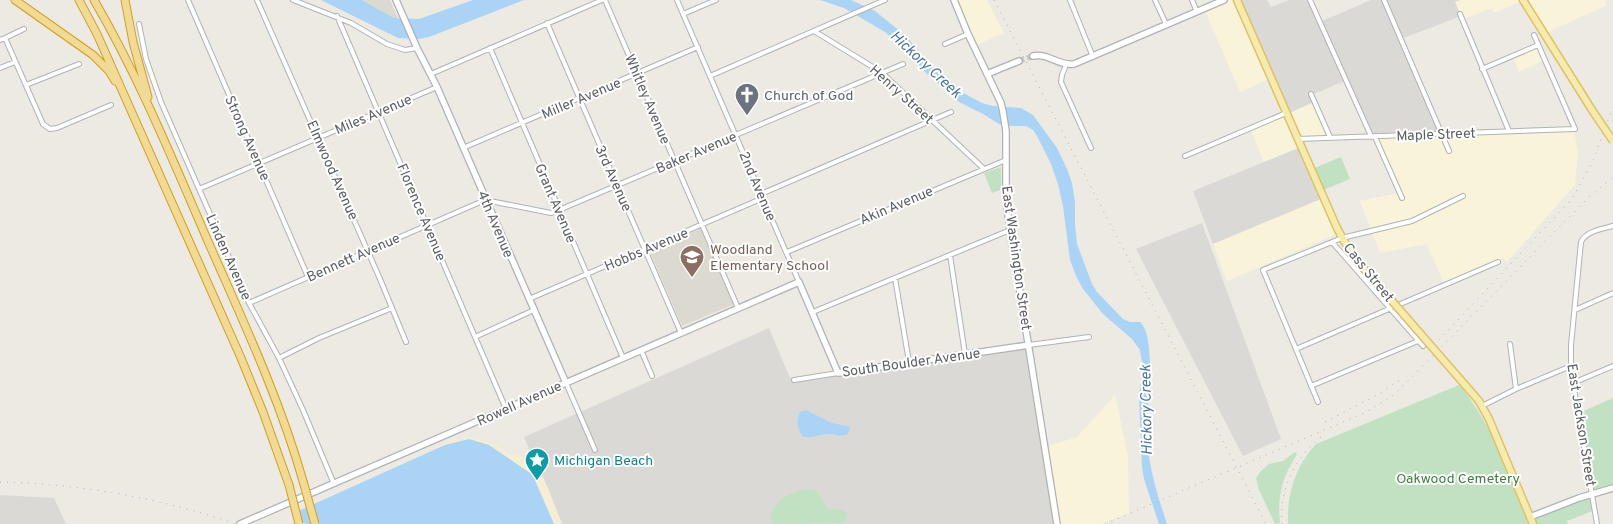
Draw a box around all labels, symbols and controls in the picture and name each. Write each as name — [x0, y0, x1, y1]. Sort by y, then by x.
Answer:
water label: Hickory Creek — [885, 27, 965, 103]
street label: Whitley Avenue — [620, 52, 673, 147]
street label: Henry Street — [865, 62, 937, 128]
street label: Miller Avenue — [539, 75, 624, 124]
church icon: Church of God — [734, 82, 760, 116]
place label: Church of God — [764, 88, 853, 105]
street label: Miles Avenue — [333, 92, 415, 139]
street label: Strong Avenue — [220, 93, 273, 184]
street label: Elmwood Avenue — [302, 118, 361, 223]
street label: Maple Street — [1396, 126, 1476, 145]
street label: Baker Avenue — [654, 129, 740, 178]
street label: 3rd Avenue — [590, 143, 635, 214]
street label: 2nd Avenue — [734, 149, 779, 224]
street label: Florence Avenue — [392, 161, 449, 264]
street label: Grant Avenue — [530, 161, 579, 246]
street label: Akin Avenue — [857, 183, 936, 229]
street label: East Washington Street — [997, 185, 1034, 332]
street label: 4th Avenue — [473, 189, 516, 261]
street label: Linden Avenue — [201, 212, 254, 303]
street label: Hobbs Avenue — [602, 225, 691, 276]
street label: Bennett Avenue — [304, 230, 403, 287]
street label: Cass Street — [1339, 240, 1397, 306]
place label: Woodland Elementary School — [710, 242, 829, 275]
school or university icon: Woodland Elementary School — [679, 244, 705, 278]
street label: South Boulder Avenue — [841, 345, 981, 382]
street label: East Jackson Street — [1562, 363, 1599, 488]
water label: Hickory Creek — [1137, 364, 1158, 455]
street label: Rowell Avenue — [475, 378, 565, 431]
place icon: Michigan Beach — [524, 447, 550, 481]
place label: Michigan Beach — [554, 453, 653, 470]
park label: Oakwood Cemetery — [1396, 471, 1520, 488]

